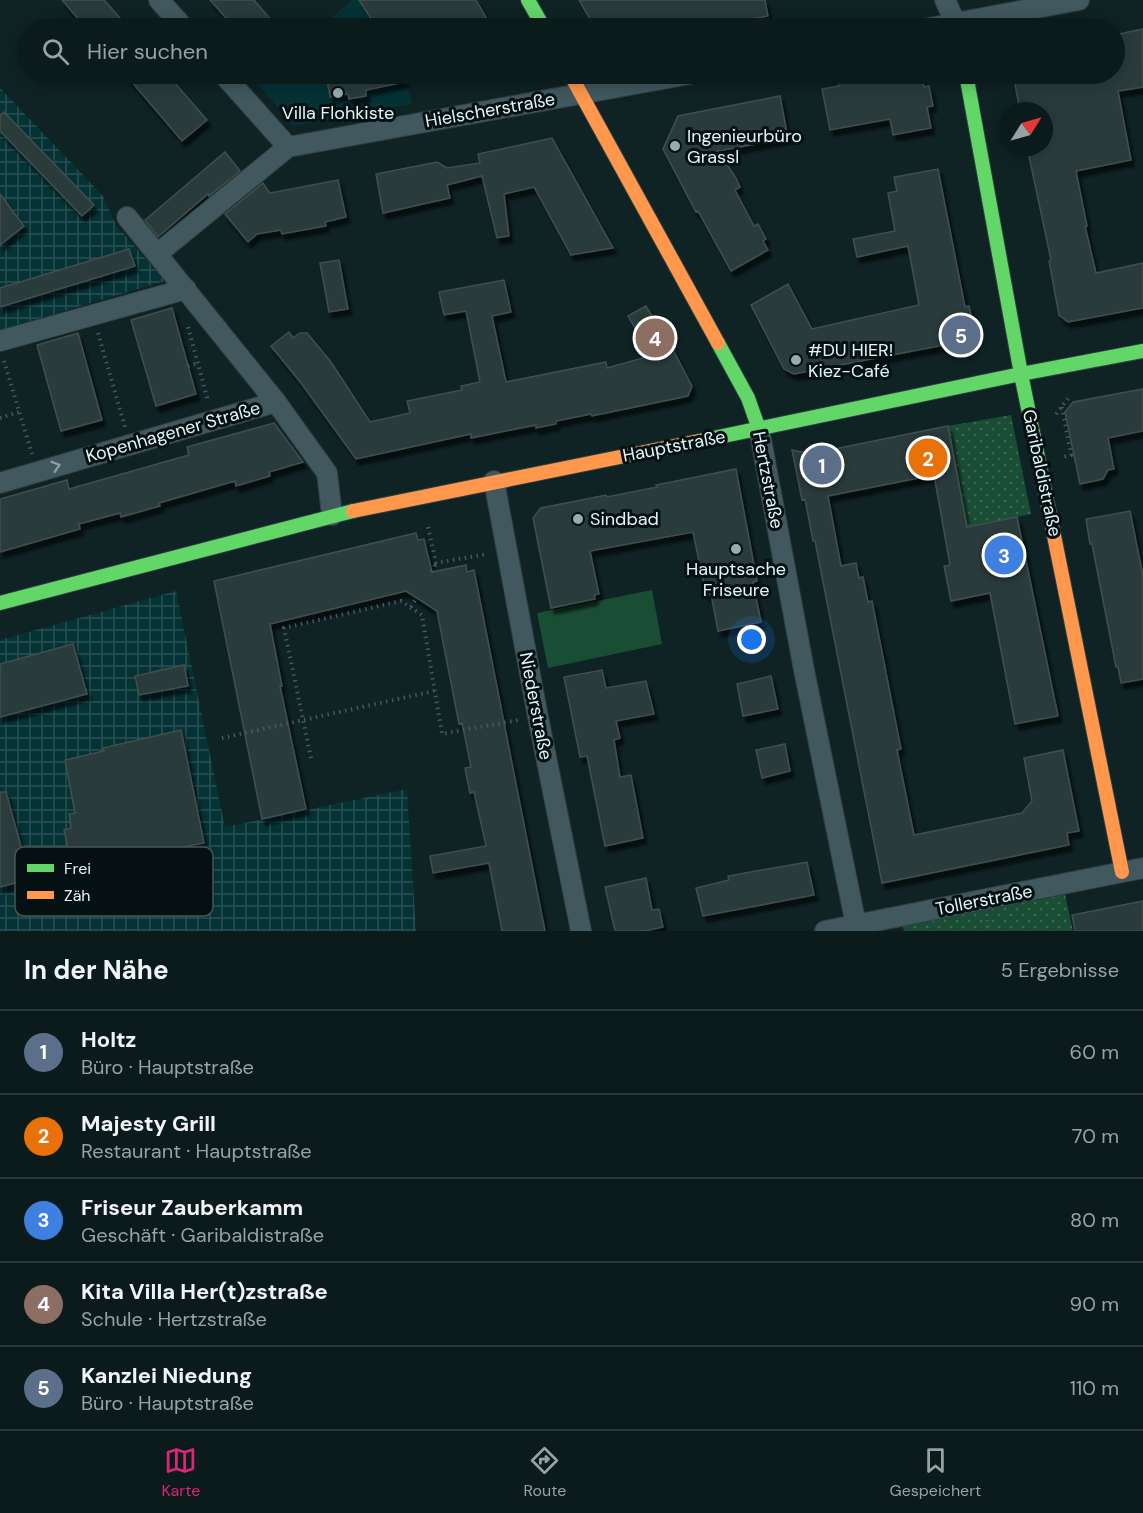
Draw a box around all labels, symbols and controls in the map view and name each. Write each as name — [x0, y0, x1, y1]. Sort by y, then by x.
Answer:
search box — [18, 18, 1125, 84]
icon: search — [39, 35, 72, 68]
text: Hier suchen — [87, 37, 208, 66]
marker: Villa Flohkiste — [331, 86, 345, 100]
street label: Hielscherstraße — [423, 87, 557, 133]
place label: Villa Flohkiste — [282, 101, 394, 125]
north arrow — [999, 102, 1053, 156]
place label: Ingenieurbüro Grassl — [687, 124, 802, 169]
marker: Ingenieurbüro Grassl — [668, 139, 682, 153]
pin: 5 — [942, 312, 980, 358]
pin: 4 — [636, 316, 674, 360]
place label: #DU HIER! Kiez-Café — [808, 338, 893, 383]
marker: #DU HIER! Kiez-Café — [789, 353, 803, 367]
street label: Kopenhagener Straße — [83, 396, 263, 468]
street label: Garibaldistraße — [1017, 407, 1067, 539]
street label: Hauptstraße — [620, 424, 728, 468]
street label: Hertzstraße — [747, 429, 789, 531]
pin: 2 — [908, 436, 948, 480]
pin: 1 — [802, 442, 842, 488]
one-way arrow — [50, 461, 61, 473]
place label: Sindbad — [590, 507, 659, 531]
marker: Sindbad — [571, 512, 585, 526]
pin: 3 — [984, 532, 1024, 578]
marker: Hauptsache Friseure — [729, 542, 743, 556]
place label: Hauptsache Friseure — [686, 557, 786, 602]
your location — [737, 625, 766, 654]
street label: Niederstraße — [514, 650, 558, 762]
legend — [15, 847, 213, 916]
text: Frei — [64, 858, 91, 879]
street label: Tollerstraße — [934, 879, 1034, 921]
text: Zäh — [64, 885, 91, 906]
text: In der Nähe — [24, 953, 169, 987]
text: 5 Ergebnisse — [1001, 957, 1119, 983]
text: Holtz — [81, 1025, 136, 1054]
text: 1 — [40, 1039, 47, 1065]
text: 60 m — [1070, 1039, 1119, 1065]
text: Büro · Hauptstraße — [81, 1054, 254, 1080]
text: Majesty Grill — [81, 1109, 216, 1138]
text: 2 — [38, 1123, 49, 1149]
text: 70 m — [1072, 1123, 1119, 1149]
text: Restaurant · Hauptstraße — [81, 1138, 312, 1164]
text: Friseur Zauberkamm — [81, 1193, 303, 1222]
text: 3 — [37, 1207, 50, 1233]
text: 80 m — [1070, 1207, 1119, 1233]
text: Geschäft · Garibaldistraße — [81, 1222, 324, 1248]
text: Kita Villa Her(t)zstraße — [81, 1277, 328, 1306]
text: 4 — [37, 1291, 50, 1317]
text: 90 m — [1070, 1291, 1119, 1317]
text: Schule · Hertzstraße — [81, 1306, 267, 1332]
text: Kanzlei Niedung — [81, 1361, 252, 1390]
text: 5 — [37, 1375, 50, 1401]
text: 110 m — [1070, 1375, 1119, 1401]
text: Büro · Hauptstraße — [81, 1390, 254, 1416]
tab: Karte — [162, 1444, 200, 1501]
tab: Route — [524, 1444, 566, 1501]
tab: Gespeichert — [890, 1444, 981, 1501]

